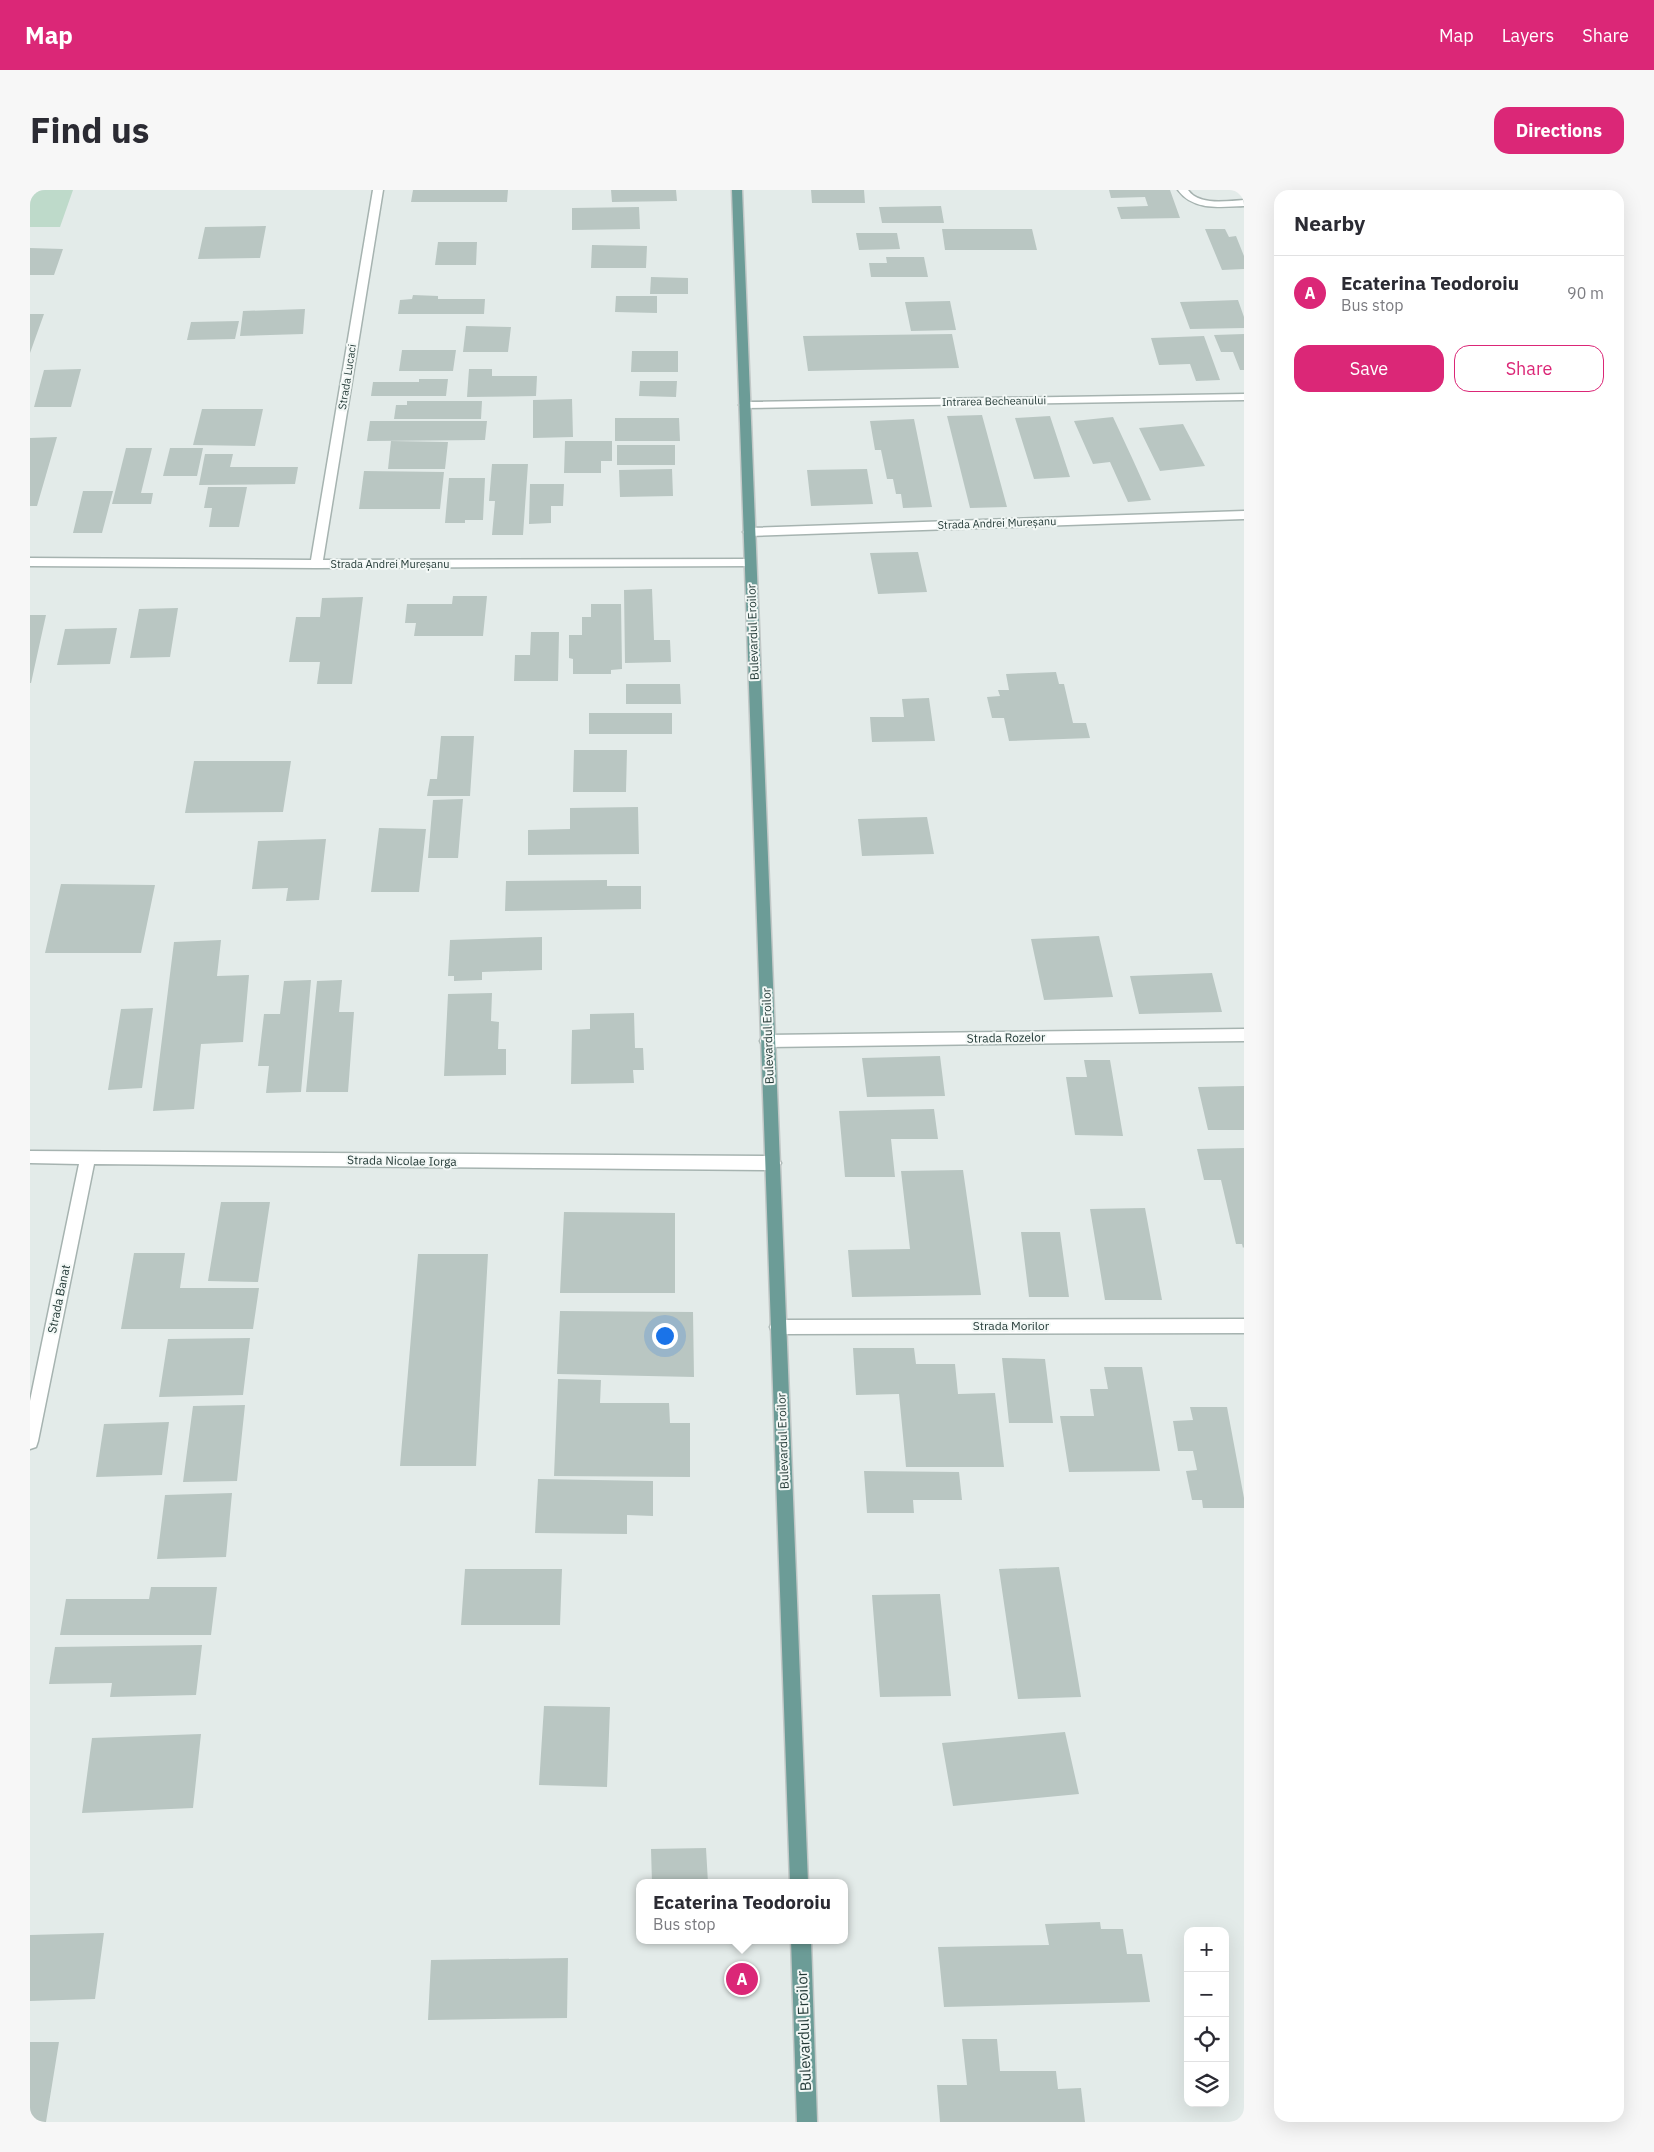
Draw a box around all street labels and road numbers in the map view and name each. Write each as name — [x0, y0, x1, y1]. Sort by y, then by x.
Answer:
street label: Strada Lucaci — [335, 343, 359, 411]
street label: Intrarea Becheanului — [942, 393, 1046, 409]
street label: Strada Andrei Mureșanu — [937, 514, 1057, 532]
street label: Strada Andrei Mureșanu — [331, 557, 449, 571]
street label: Bulevardul Eroilor — [743, 583, 762, 680]
street label: Bulevardul Eroilor — [758, 987, 777, 1084]
street label: Strada Rozelor — [966, 1029, 1046, 1046]
street label: Strada Nicolae Iorga — [347, 1152, 458, 1169]
street label: Strada Banat — [44, 1263, 73, 1335]
street label: Strada Morilor — [973, 1318, 1050, 1333]
street label: Bulevardul Eroilor — [773, 1392, 792, 1489]
street label: Bulevardul Eroilor — [792, 1970, 815, 2091]

